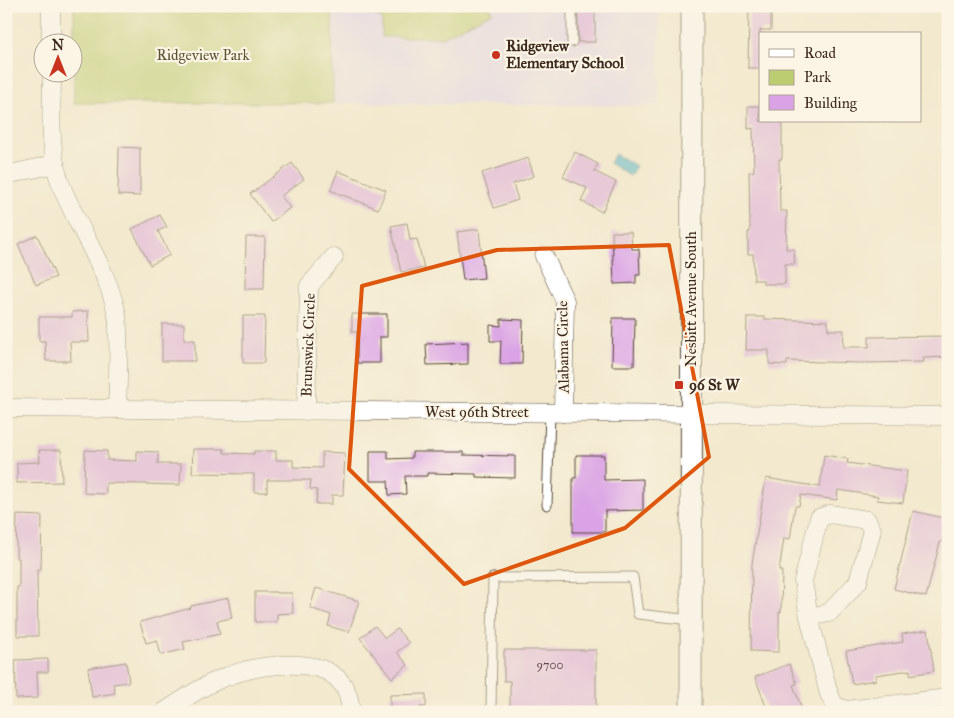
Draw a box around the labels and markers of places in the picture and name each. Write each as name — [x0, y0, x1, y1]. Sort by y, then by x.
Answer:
place label: Ridgeview Elementary School — [506, 37, 625, 73]
marker: Ridgeview Elementary School — [490, 49, 502, 61]
place label: 96 St W — [689, 376, 740, 395]
marker: 96 St W — [673, 379, 685, 391]

